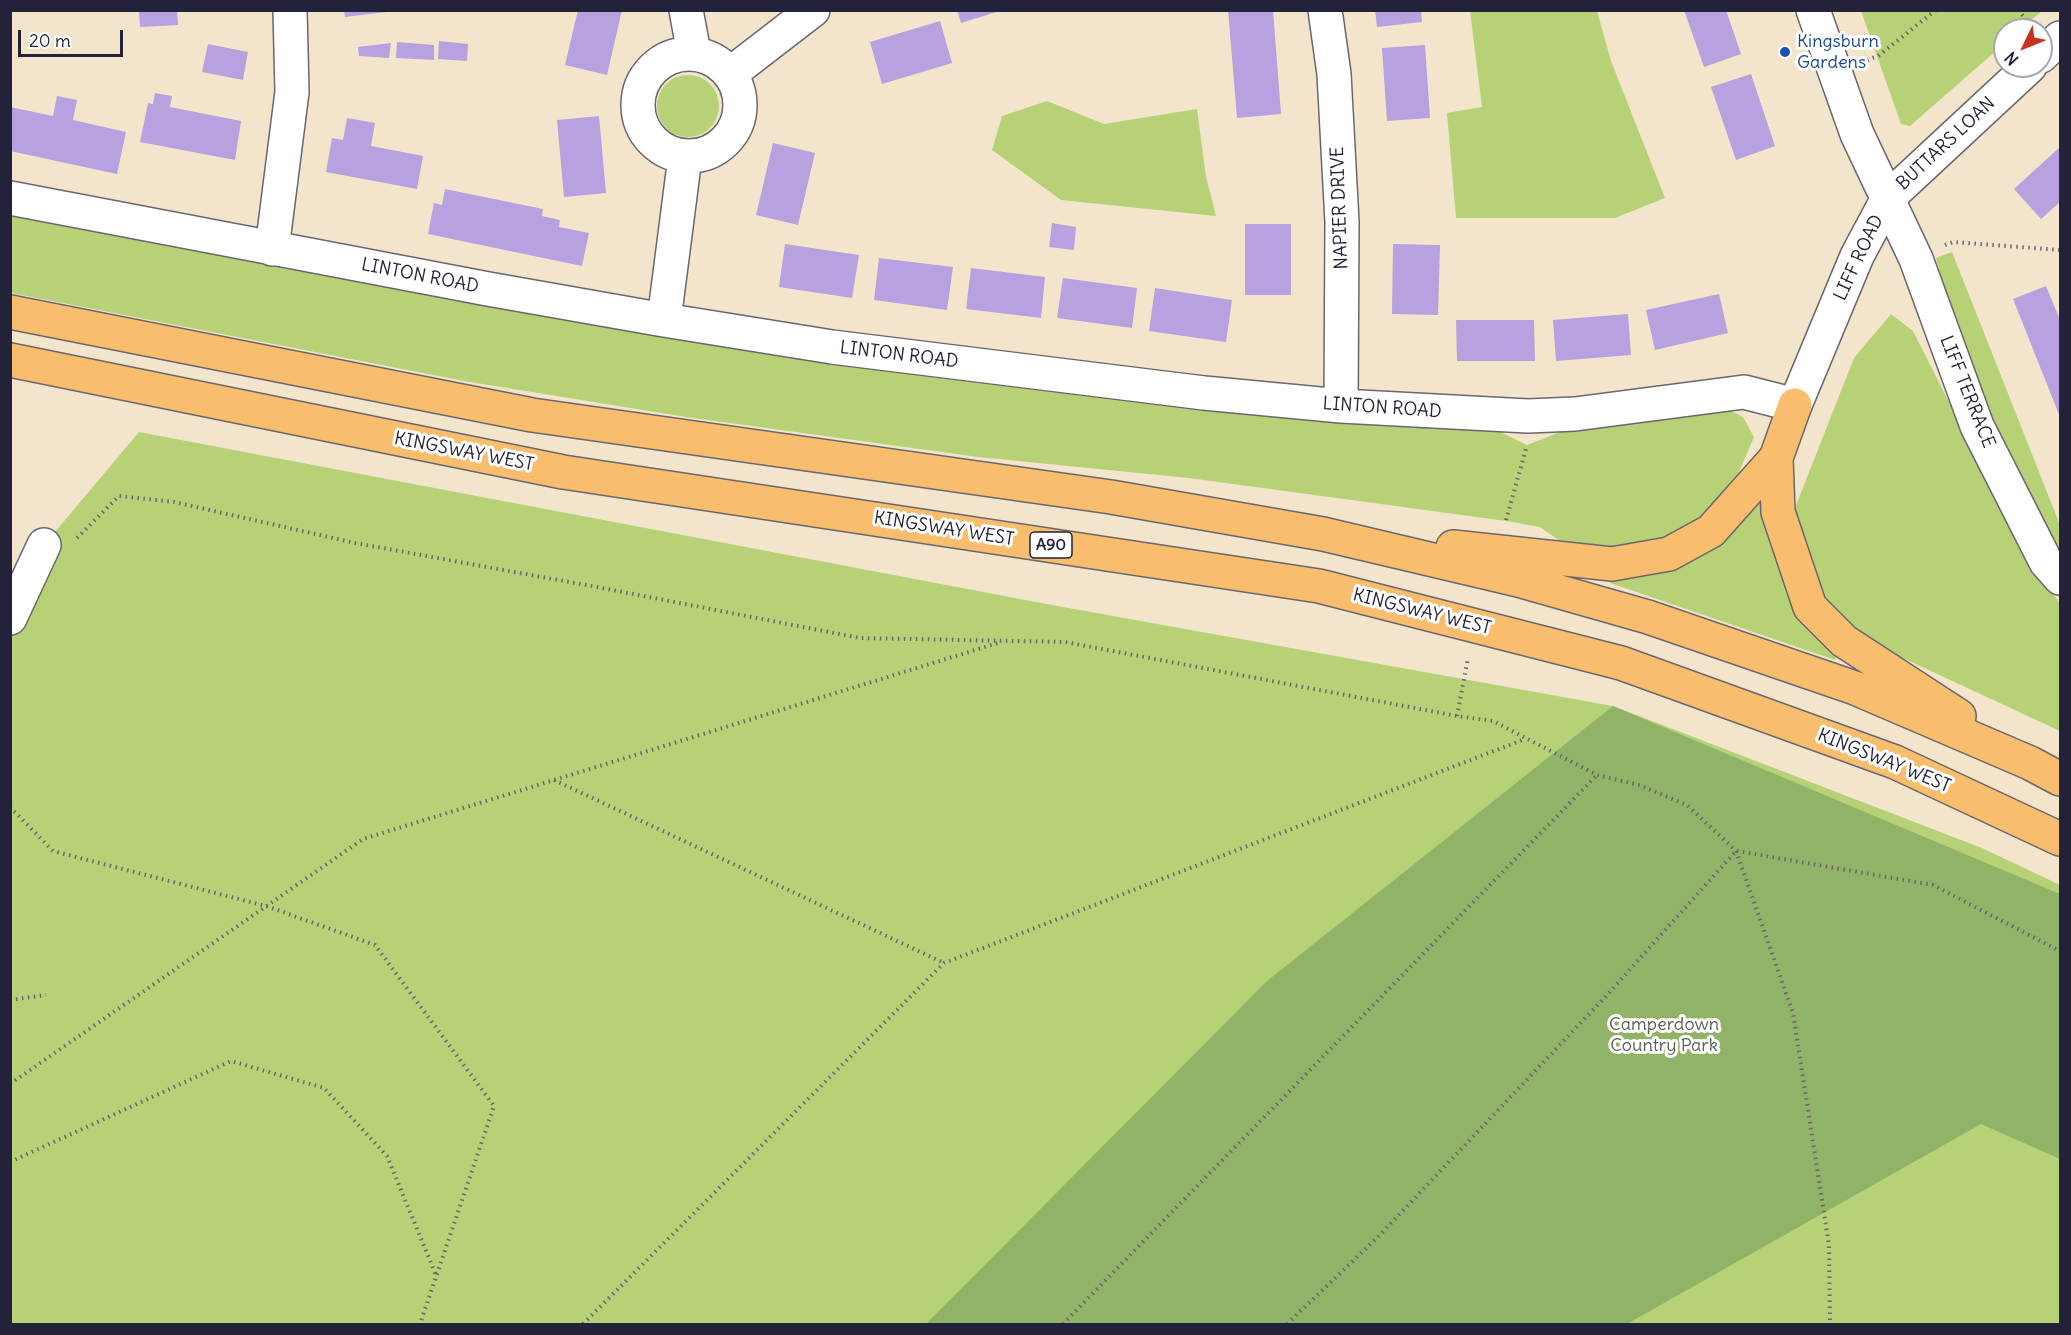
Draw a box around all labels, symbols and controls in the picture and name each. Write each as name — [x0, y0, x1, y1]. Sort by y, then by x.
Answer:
scale bar — [21, 18, 126, 56]
north arrow — [1993, 18, 2053, 78]
text: 20 m — [29, 29, 71, 52]
place label: Kingsburn Gardens — [1797, 31, 1879, 74]
marker: Kingsburn Gardens — [1778, 45, 1792, 59]
text: N — [2000, 48, 2022, 70]
street label: BUTTARS LOAN — [1892, 93, 2000, 195]
street label: NAPIER DRIVE — [1327, 146, 1353, 270]
street label: LIFF ROAD — [1830, 212, 1888, 304]
street label: LINTON ROAD — [359, 254, 481, 298]
street label: LIFF TERRACE — [1935, 333, 1999, 451]
street label: LINTON ROAD — [839, 337, 959, 373]
street label: LINTON ROAD — [1322, 393, 1442, 423]
street label: KINGSWAY WEST — [392, 428, 536, 476]
street label: KINGSWAY WEST — [872, 507, 1016, 551]
road number: A90 — [1030, 532, 1072, 558]
street label: KINGSWAY WEST — [1351, 584, 1493, 640]
street label: KINGSWAY WEST — [1814, 724, 1954, 798]
park label: Camperdown Country Park — [1609, 1014, 1719, 1056]

